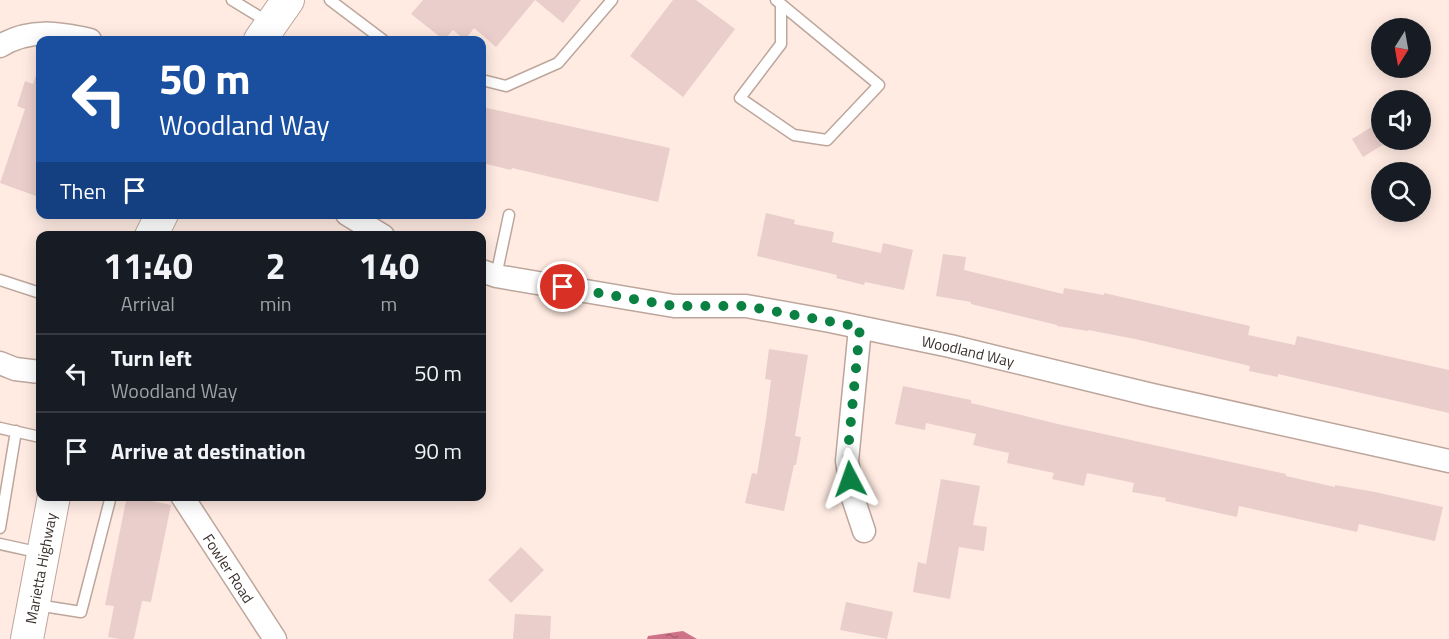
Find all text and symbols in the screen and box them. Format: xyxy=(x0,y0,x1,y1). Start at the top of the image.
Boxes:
north arrow xyxy=(1371,18,1431,78)
map controls xyxy=(1371,18,1431,222)
text: 50 m xyxy=(159,46,251,110)
icon: left xyxy=(60,60,138,138)
button: sound xyxy=(1371,90,1431,150)
text: Woodland Way xyxy=(159,104,330,145)
button: search xyxy=(1371,162,1431,222)
text: Then xyxy=(60,174,106,208)
icon: arrive xyxy=(118,174,151,207)
text: 11:40 xyxy=(103,238,193,293)
text: 2 xyxy=(266,238,286,293)
text: 140 xyxy=(359,238,419,293)
pin xyxy=(537,261,588,312)
icon: arrive xyxy=(546,270,579,303)
text: Arrival xyxy=(121,288,175,319)
text: min xyxy=(260,288,292,319)
text: m xyxy=(380,288,397,319)
street label: Woodland Way xyxy=(920,329,1017,373)
text: Turn left xyxy=(111,341,192,375)
text: 50 m xyxy=(414,356,462,390)
icon: left xyxy=(60,357,93,390)
text: Woodland Way xyxy=(111,375,237,406)
text: Arrive at destination xyxy=(111,434,306,468)
text: 90 m xyxy=(414,434,462,468)
icon: arrive xyxy=(60,435,93,468)
position arrow xyxy=(818,447,882,511)
street label: Marietta Highway xyxy=(19,511,62,626)
street label: Fowler Road xyxy=(198,529,260,607)

